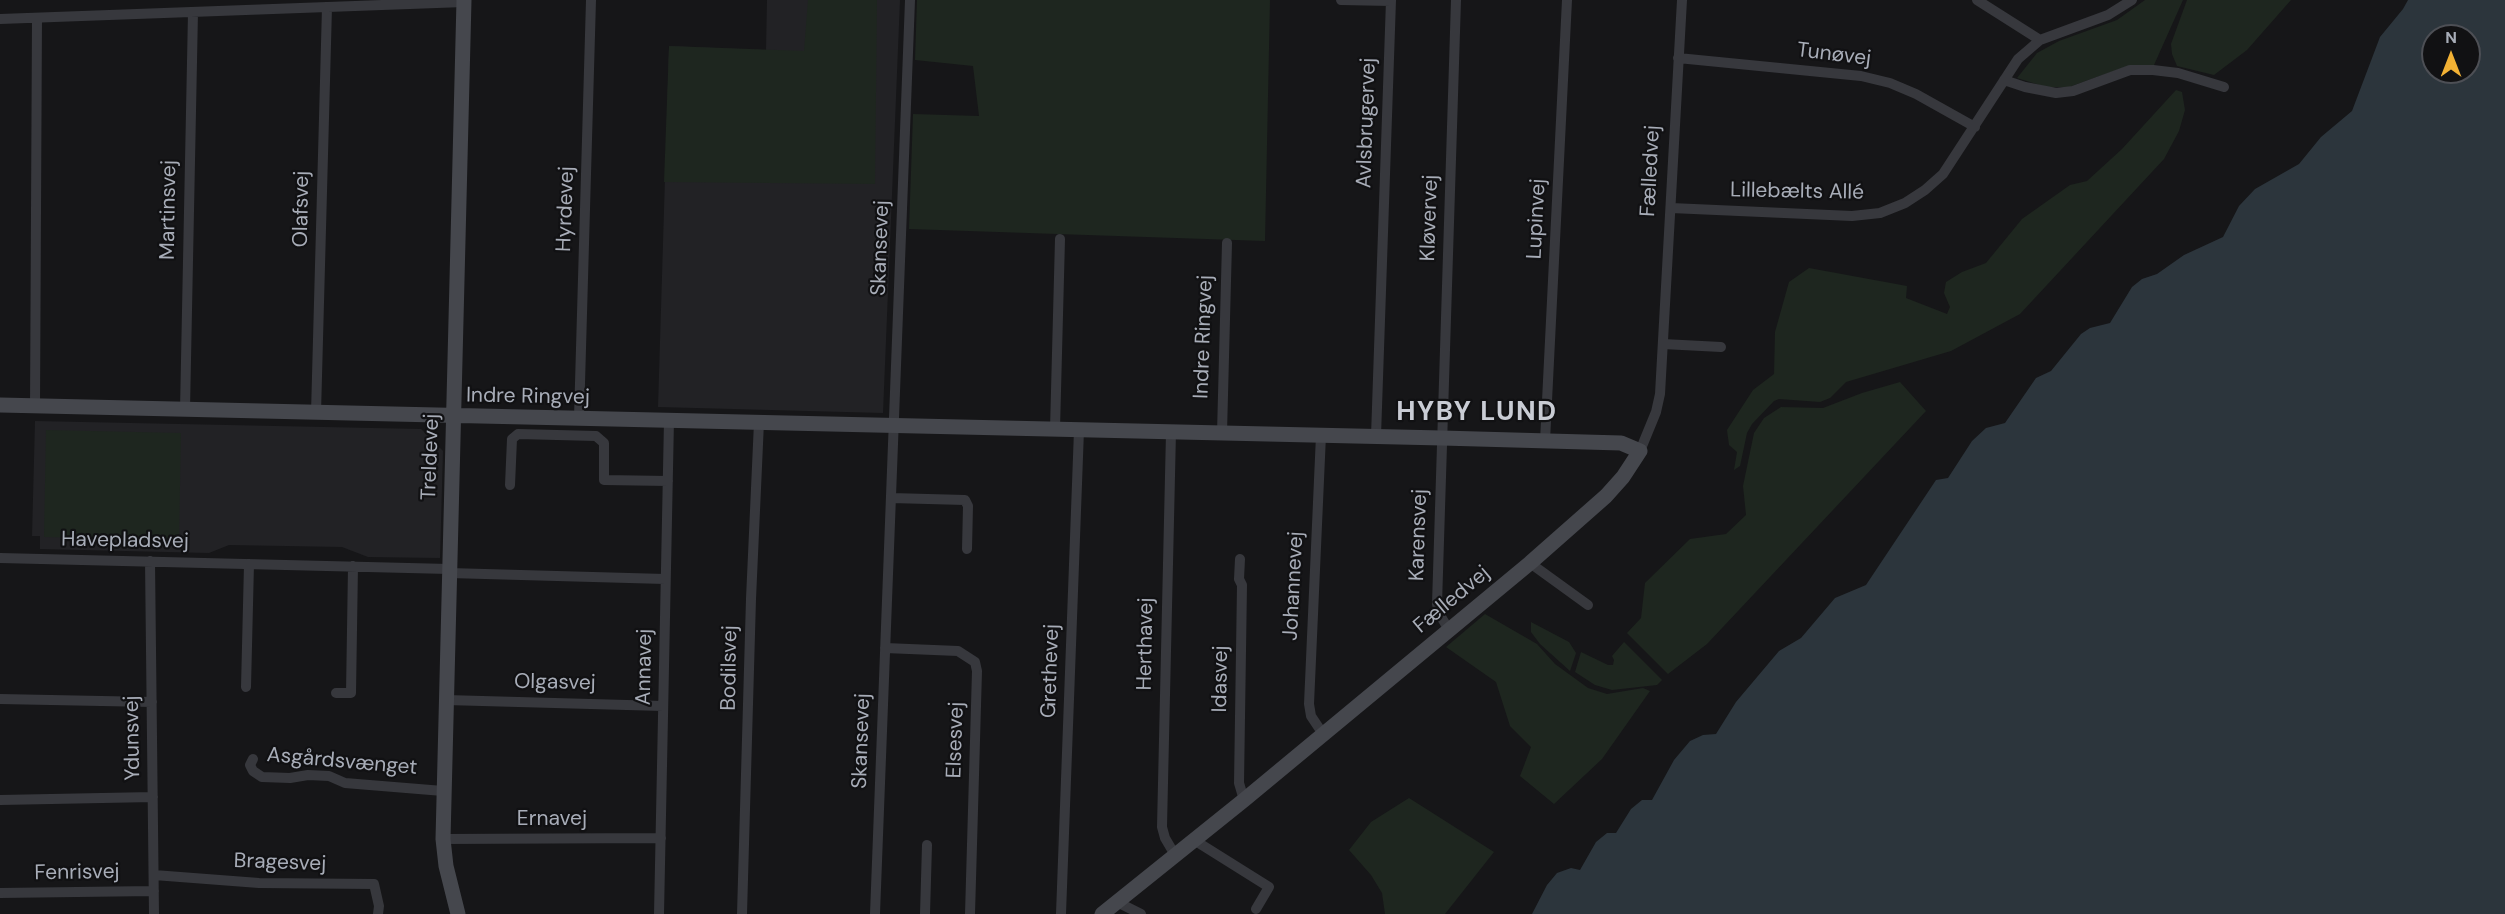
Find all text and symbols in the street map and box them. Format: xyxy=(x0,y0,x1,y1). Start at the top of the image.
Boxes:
north arrow xyxy=(2421,24,2481,84)
text: N xyxy=(2445,27,2457,48)
street label: Tunøvej xyxy=(1796,38,1872,72)
street label: Avlsbrugervej xyxy=(1352,57,1382,189)
street label: Fælledvej xyxy=(1636,125,1666,217)
street label: Martinsvej xyxy=(156,160,182,260)
street label: Hyrdevej xyxy=(552,166,580,252)
street label: Olafsvej xyxy=(289,170,315,248)
street label: Kløvervej xyxy=(1416,174,1444,262)
street label: Lupinvej xyxy=(1522,178,1552,260)
street label: Lillebælts Allé xyxy=(1730,178,1864,206)
street label: Skansevej xyxy=(867,200,895,296)
street label: Indre Ringvej xyxy=(1189,275,1219,399)
street label: Indre Ringvej xyxy=(466,383,590,411)
district label: HYBY LUND xyxy=(1396,397,1558,429)
street label: Treldevej xyxy=(417,413,445,501)
street label: Karensvej xyxy=(1405,489,1433,581)
street label: Havepladsvej xyxy=(61,527,189,555)
street label: Johannevej xyxy=(1279,531,1309,641)
street label: Fælledvej xyxy=(1409,561,1495,639)
street label: Herthavej xyxy=(1133,597,1159,691)
street label: Grethevej xyxy=(1037,623,1065,719)
street label: Bodilsvej xyxy=(717,625,743,711)
street label: Annavej xyxy=(632,628,658,706)
street label: Idasvej xyxy=(1208,645,1234,713)
street label: Olgasvej xyxy=(514,670,596,696)
street label: Skansevej xyxy=(848,693,876,789)
street label: Ydunsvej xyxy=(120,695,146,781)
street label: Elsesvej xyxy=(942,701,970,779)
street label: Asgårdsvænget xyxy=(266,743,418,781)
street label: Ernavej xyxy=(517,806,587,832)
street label: Bragesvej xyxy=(233,849,327,877)
street label: Fenrisvej xyxy=(34,860,120,886)

